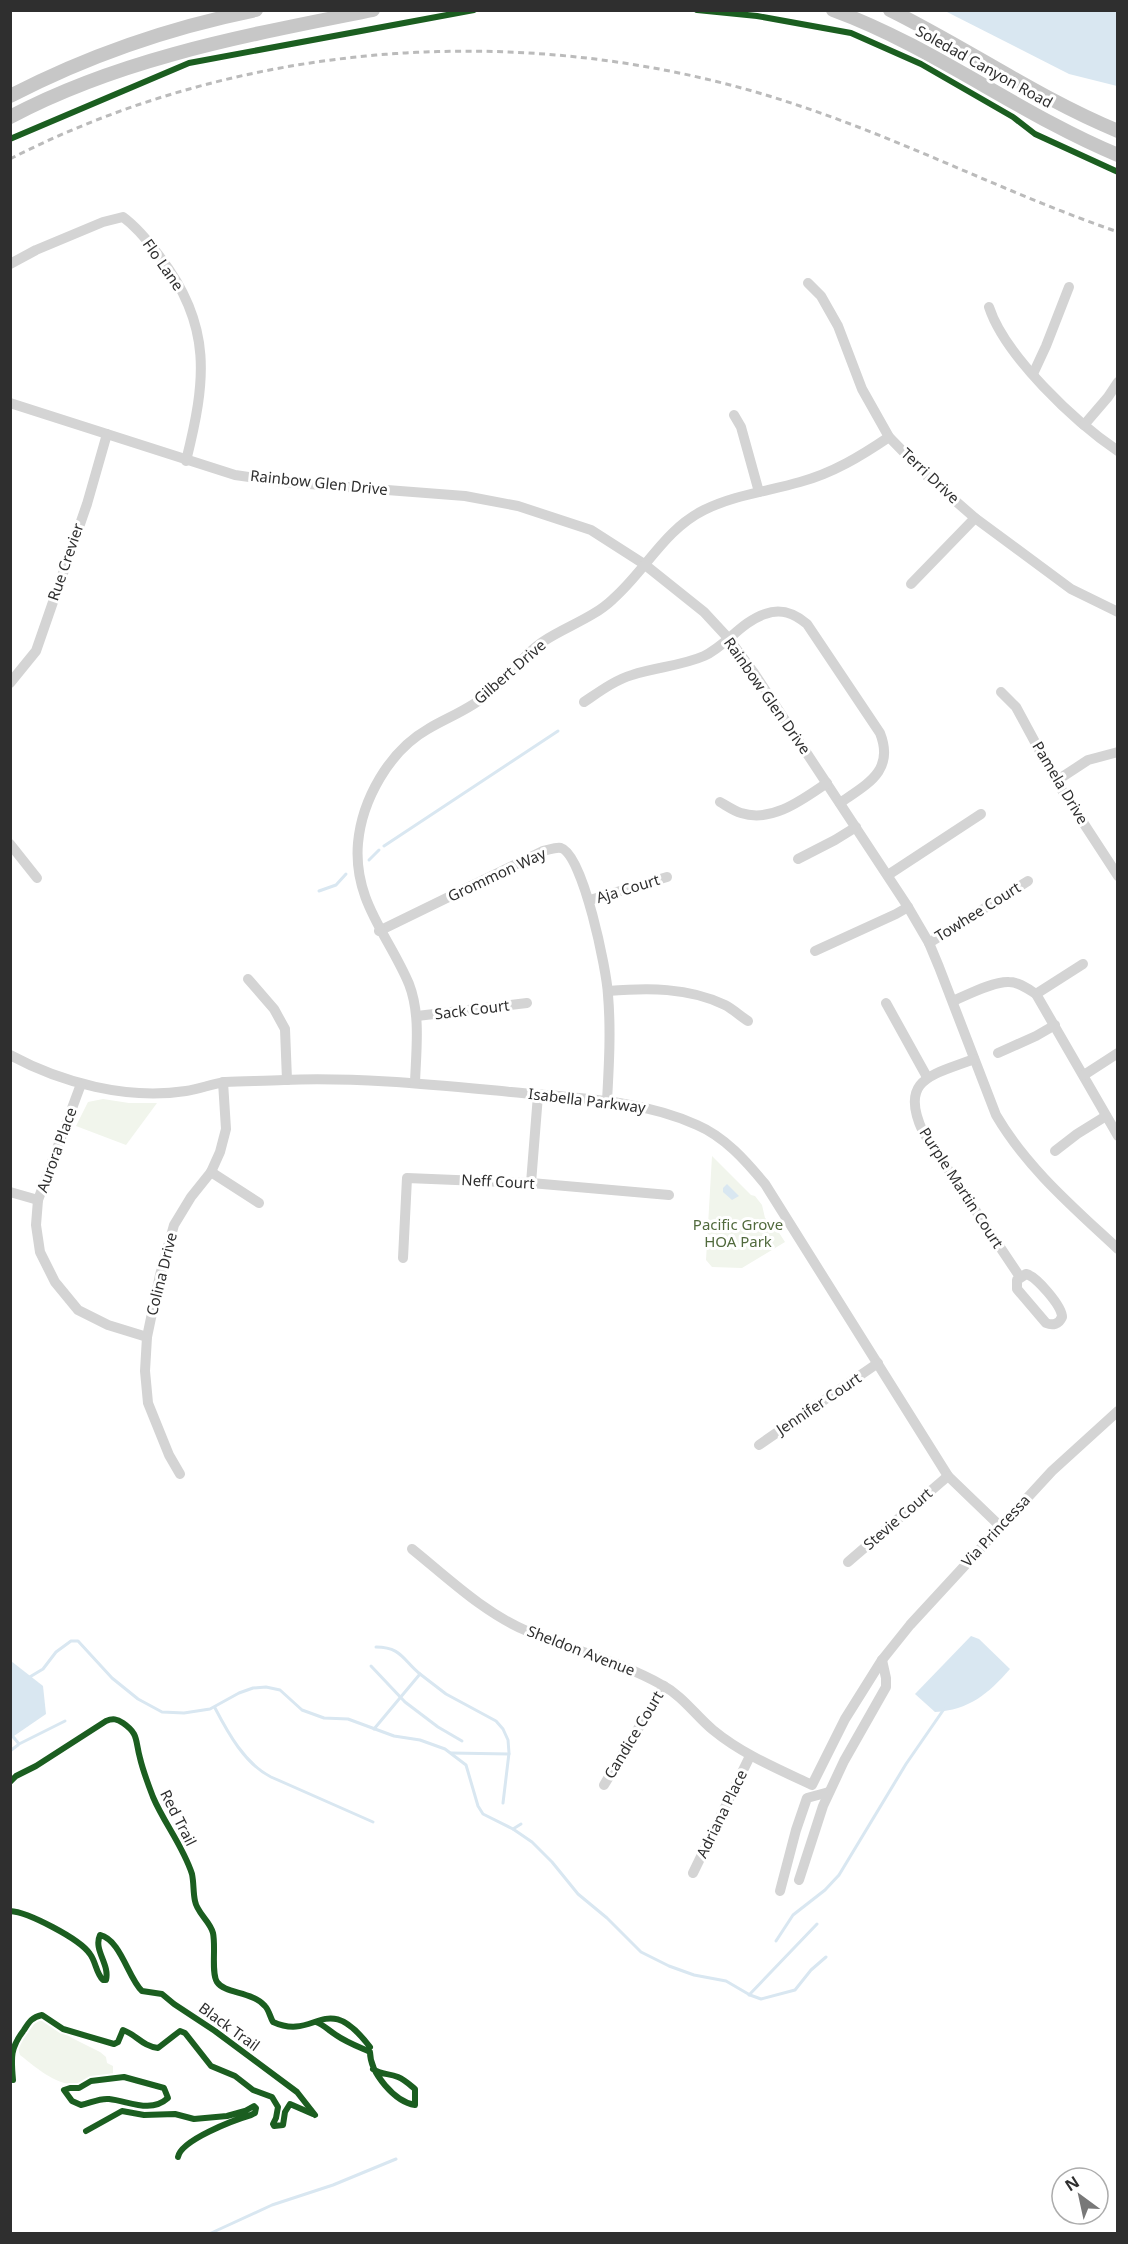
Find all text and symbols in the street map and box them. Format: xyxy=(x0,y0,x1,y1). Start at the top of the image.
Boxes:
street label: Soledad Canyon Road xyxy=(913,20,1056,112)
street label: Flo Lane xyxy=(139,235,189,294)
street label: Terri Drive xyxy=(897,443,964,507)
street label: Rainbow Glen Drive xyxy=(249,465,389,499)
street label: Rue Crevier xyxy=(42,520,88,603)
street label: Rainbow Glen Drive xyxy=(720,633,816,758)
street label: Gilbert Drive xyxy=(469,635,549,708)
street label: Pamela Drive xyxy=(1028,737,1093,828)
street label: Grommon Way xyxy=(444,843,549,906)
street label: Aja Court xyxy=(594,869,662,907)
street label: Towhee Court xyxy=(931,877,1025,945)
street label: Sack Court xyxy=(433,994,511,1024)
street label: Isabella Parkway xyxy=(527,1083,647,1117)
street label: Aurora Place xyxy=(31,1104,81,1195)
street label: Purple Martin Court xyxy=(915,1123,1009,1252)
street label: Neff Court xyxy=(461,1169,536,1193)
park label: Pacific Grove HOA Park xyxy=(693,1214,783,1251)
street label: Colina Drive xyxy=(141,1230,181,1317)
street label: Jennifer Court xyxy=(771,1367,865,1440)
street label: Stevie Court xyxy=(859,1482,936,1554)
street label: Via Princessa xyxy=(957,1490,1034,1571)
street label: Sheldon Avenue xyxy=(525,1620,638,1680)
street label: Candice Court xyxy=(599,1686,668,1782)
street label: Adriana Place xyxy=(691,1766,751,1861)
street label: Red Trail xyxy=(156,1786,202,1849)
street label: Black Trail xyxy=(195,1997,264,2055)
north arrow xyxy=(1050,2166,1110,2226)
text: N xyxy=(1060,2171,1083,2196)

